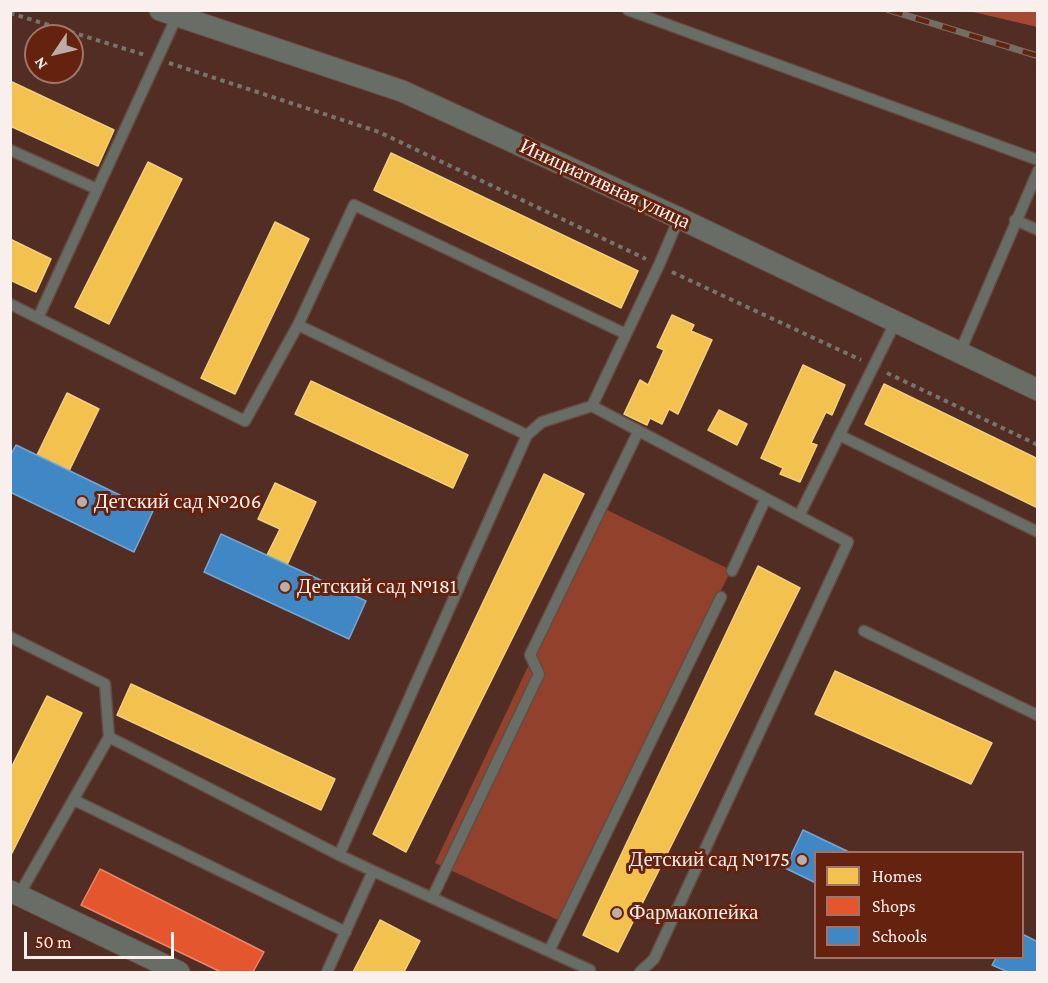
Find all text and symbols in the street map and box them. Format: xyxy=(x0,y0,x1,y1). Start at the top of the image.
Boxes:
north arrow xyxy=(24,24,84,84)
text: N xyxy=(30,54,51,73)
street label: Инициативная улица xyxy=(516,133,694,235)
place label: Детский сад №206 xyxy=(94,489,261,515)
marker: Детский сад №206 xyxy=(75,495,89,509)
place label: Детский сад №181 xyxy=(297,574,457,600)
marker: Детский сад №181 xyxy=(278,580,292,594)
place label: Детский сад №175 xyxy=(629,847,790,873)
legend xyxy=(814,851,1024,959)
marker: Детский сад №175 xyxy=(795,853,809,867)
text: Homes xyxy=(872,866,922,886)
text: Shops xyxy=(872,896,916,916)
place label: Фармакопейка xyxy=(629,900,758,926)
marker: Фармакопейка xyxy=(610,906,624,920)
scale bar xyxy=(27,920,177,958)
text: Schools xyxy=(872,926,927,946)
text: 50 m xyxy=(35,932,72,952)

